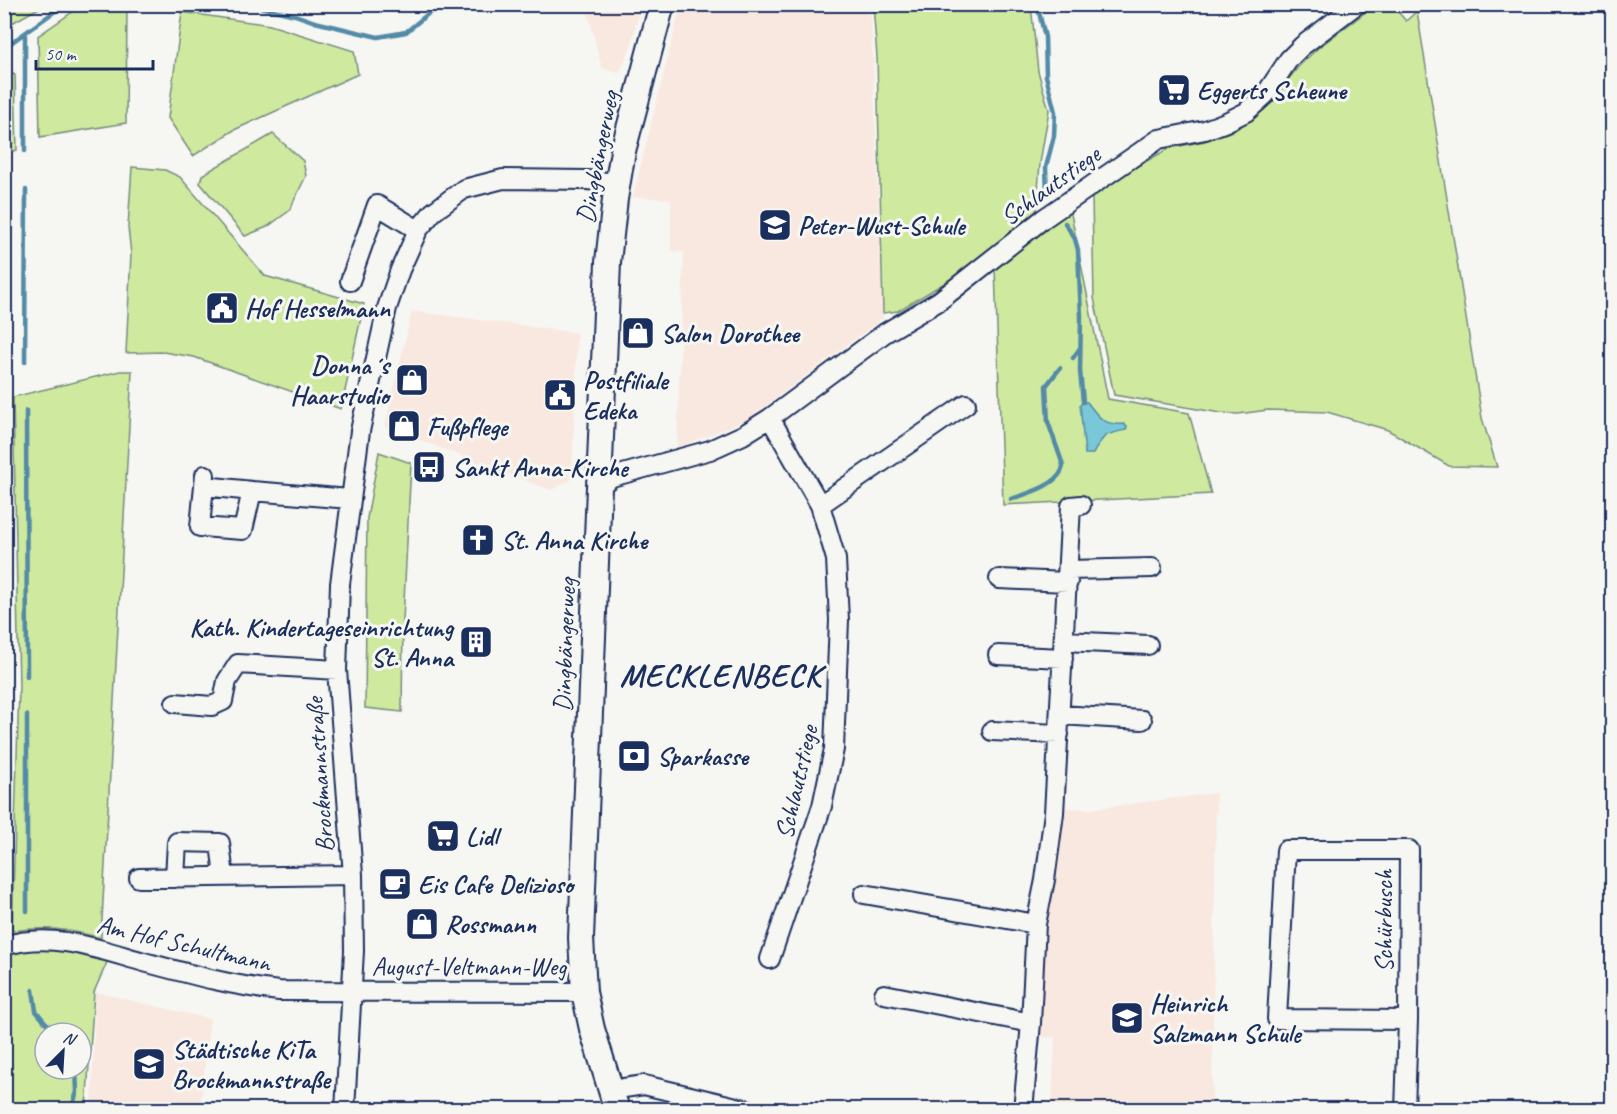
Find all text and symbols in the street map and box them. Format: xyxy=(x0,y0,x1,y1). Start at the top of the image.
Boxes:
scale bar xyxy=(36,33,153,71)
text: 50 m xyxy=(45,43,78,65)
supermarket icon: Eggerts Scheune xyxy=(1156,72,1192,108)
place label: Eggerts Scheune xyxy=(1197,74,1348,107)
street label: Dingbängerweg xyxy=(569,87,627,226)
street label: Schlautstiege xyxy=(994,137,1108,233)
school or university icon: Peter-Wust-Schule xyxy=(757,207,793,243)
place label: Peter-Wust-Schule xyxy=(798,209,967,242)
public building icon: Hof Hesselmann xyxy=(204,290,240,326)
place label: Hof Hesselmann xyxy=(245,292,391,325)
shop icon: Salon Dorothee xyxy=(620,315,656,351)
place label: Salon Dorothee xyxy=(661,317,801,350)
place label: Donna´s Haarstudio xyxy=(290,349,392,412)
shop icon: Donna´s Haarstudio xyxy=(394,362,430,398)
place label: Postfiliale Edeka xyxy=(583,364,670,427)
public building icon: Postfiliale Edeka xyxy=(542,377,578,413)
shop icon: Fußpflege xyxy=(386,408,422,444)
place label: Fußpflege xyxy=(427,410,510,443)
bus stop icon: Sankt Anna-Kirche xyxy=(411,449,447,485)
place label: Sankt Anna-Kirche xyxy=(452,451,630,484)
church icon: St. Anna Kirche xyxy=(460,522,496,558)
place label: St. Anna Kirche xyxy=(501,524,649,557)
street label: Dingbängerweg xyxy=(546,576,583,712)
place label: Kath. Kindertageseinrichtung St. Anna xyxy=(189,611,456,674)
building icon: Kath. Kindertageseinrichtung St. Anna xyxy=(458,624,494,660)
district label: MECKLENBECK xyxy=(620,655,827,696)
street label: Brockmannstraße xyxy=(297,694,341,854)
street label: Schlautstiege xyxy=(767,721,826,842)
bank icon: Sparkasse xyxy=(616,738,652,774)
place label: Sparkasse xyxy=(657,740,750,773)
supermarket icon: Lidl xyxy=(425,818,461,854)
place label: Lidl xyxy=(466,820,502,853)
cafe icon: Eis Cafe Delizioso xyxy=(377,866,413,902)
place label: Eis Cafe Delizioso xyxy=(418,868,576,901)
street label: Schürbusch xyxy=(1367,868,1400,972)
shop icon: Rossmann xyxy=(404,906,440,942)
street label: Am Hof Schultmann xyxy=(94,907,275,980)
place label: Rossmann xyxy=(445,908,537,941)
street label: August-Veltmann-Weg xyxy=(372,950,568,983)
place label: Heinrich Salzmann Schule xyxy=(1150,987,1303,1050)
school or university icon: Heinrich Salzmann Schule xyxy=(1109,1000,1145,1036)
north arrow xyxy=(33,1021,93,1081)
text: N xyxy=(60,1027,80,1051)
place label: Städtische KiTa Brockmannstraße xyxy=(172,1033,332,1096)
school or university icon: Städtische KiTa Brockmannstraße xyxy=(131,1046,167,1082)

